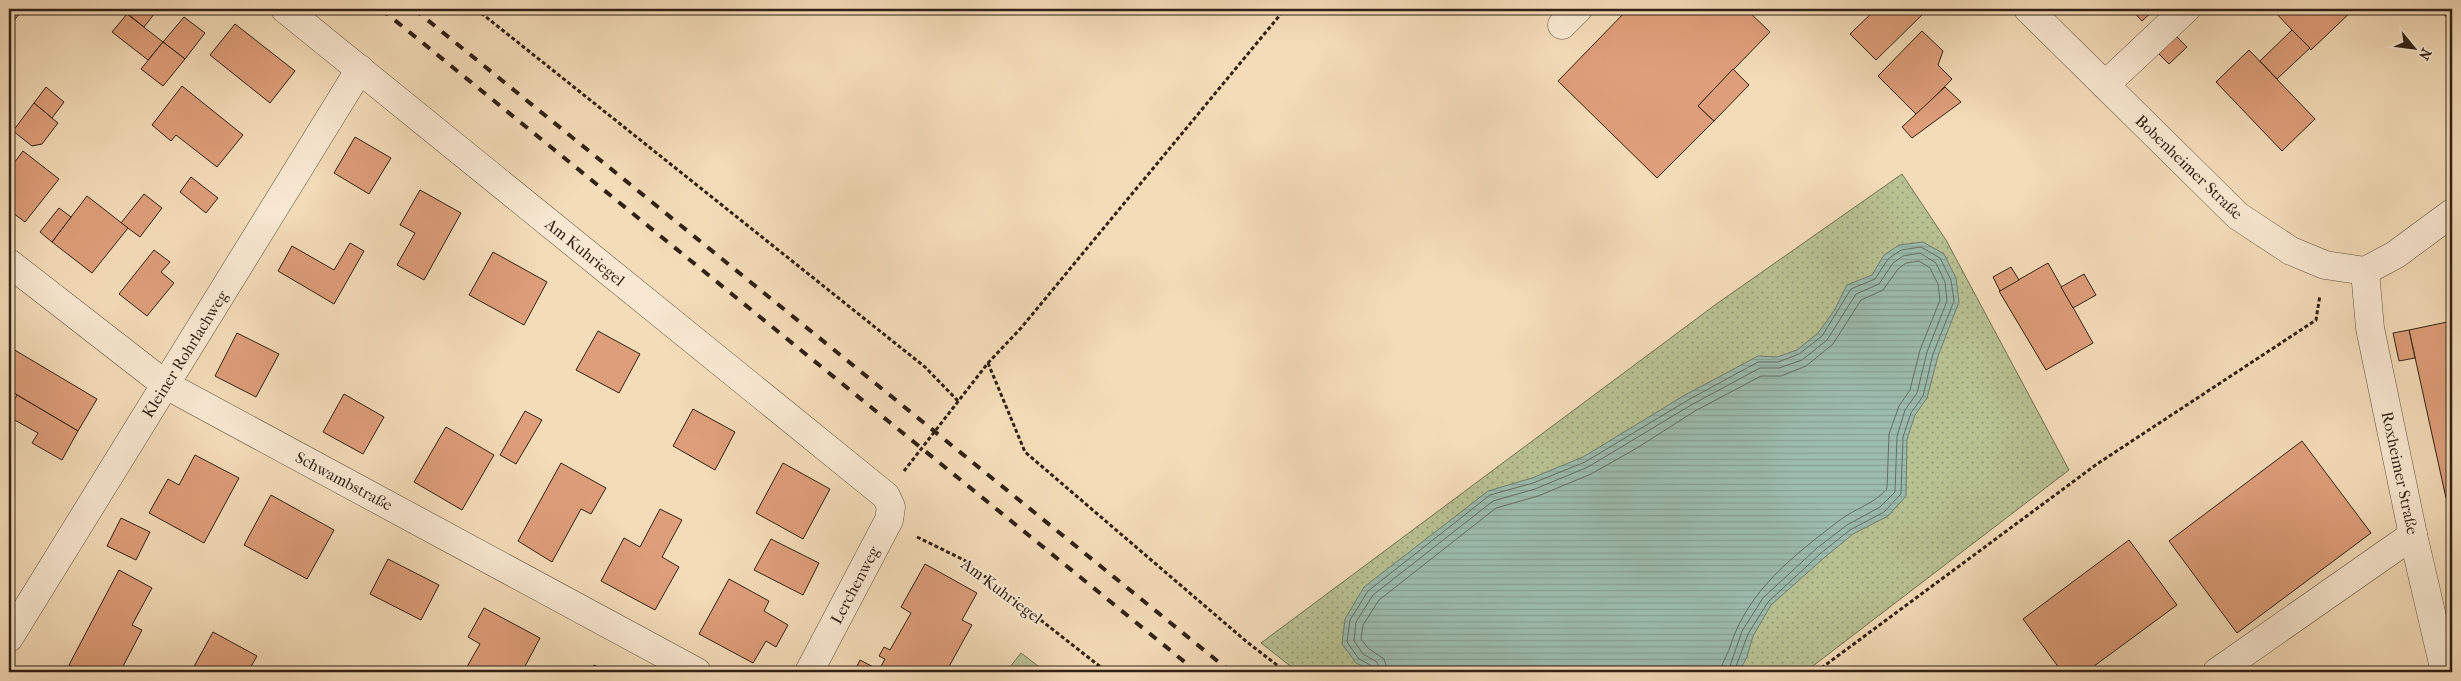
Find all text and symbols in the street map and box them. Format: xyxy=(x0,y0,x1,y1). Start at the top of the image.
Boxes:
north arrow xyxy=(2388,22,2438,72)
text: N xyxy=(2415,45,2435,63)
street label: Bobenheimer Straße xyxy=(2131,111,2247,223)
street label: Am Kuhriegel xyxy=(541,214,629,290)
street label: Kleiner Rohrlachweg xyxy=(138,286,232,421)
street label: Roxheimer Straße xyxy=(2378,410,2422,536)
street label: Schwambstraße xyxy=(292,447,396,515)
street label: Lerchenweg xyxy=(827,543,884,627)
street label: Am Kuhriegel xyxy=(957,554,1047,628)

